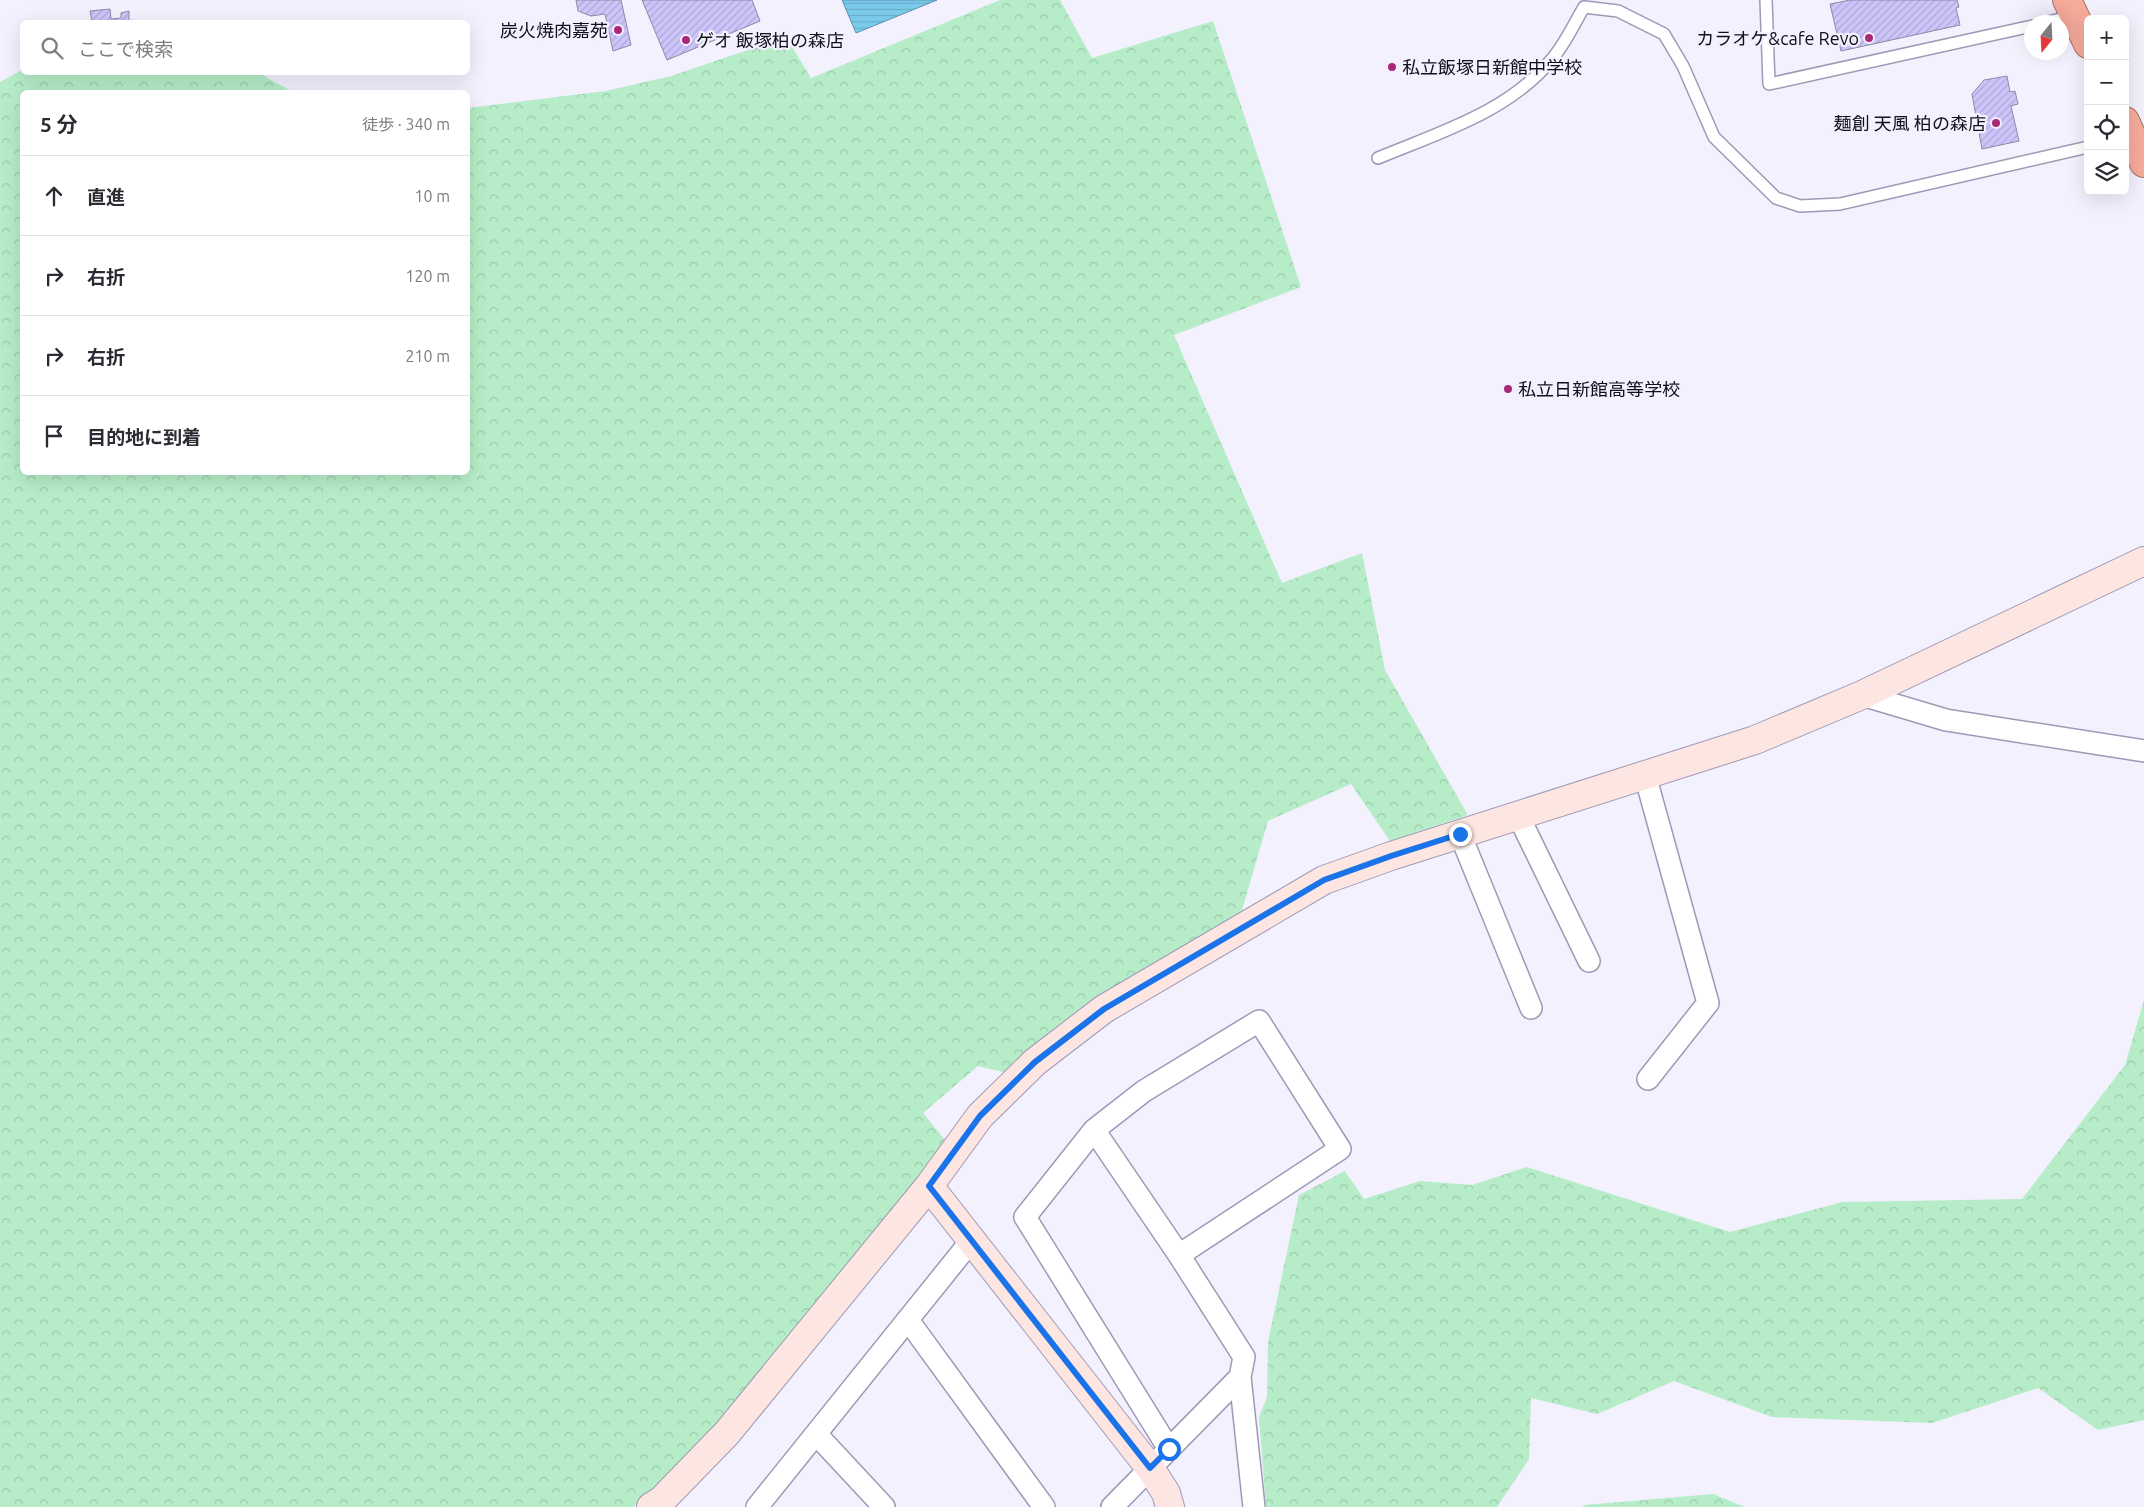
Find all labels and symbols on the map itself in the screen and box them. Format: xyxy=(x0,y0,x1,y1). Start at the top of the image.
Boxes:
north arrow xyxy=(2024,15,2069,60)
place label: 炭火焼肉嘉苑 xyxy=(500,20,608,40)
marker: 炭火焼肉嘉苑 xyxy=(612,24,624,36)
place label: カラオケ&cafe Revo xyxy=(1696,28,1859,48)
place label: ゲオ 飯塚柏の森店 xyxy=(696,30,844,50)
marker: カラオケ&cafe Revo xyxy=(1863,32,1875,44)
marker: ゲオ 飯塚柏の森店 xyxy=(680,34,692,46)
place label: 私立飯塚日新館中学校 xyxy=(1402,57,1582,77)
marker: 私立飯塚日新館中学校 xyxy=(1386,61,1398,73)
place label: 麺創 天風 柏の森店 xyxy=(1834,113,1986,133)
marker: 麺創 天風 柏の森店 xyxy=(1990,117,2002,129)
place label: 私立日新館高等学校 xyxy=(1518,379,1680,399)
marker: 私立日新館高等学校 xyxy=(1502,383,1514,395)
route end xyxy=(1449,823,1472,846)
route start xyxy=(1158,1438,1181,1461)

